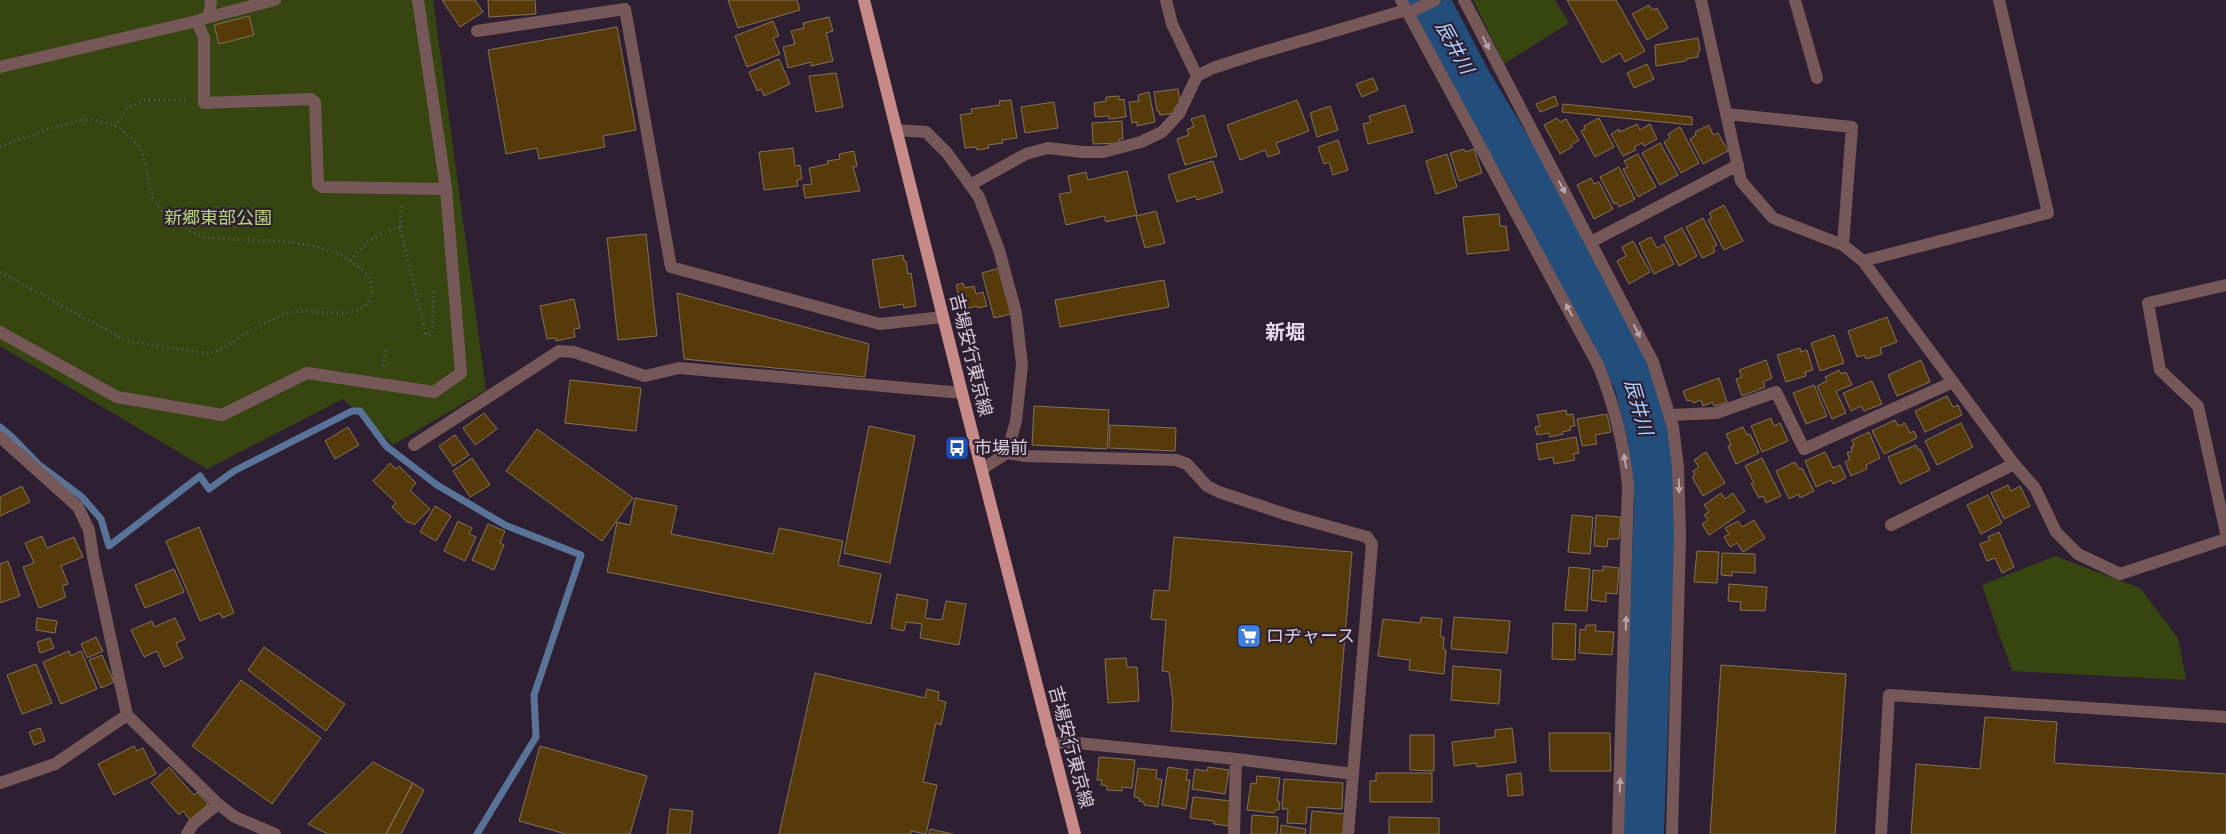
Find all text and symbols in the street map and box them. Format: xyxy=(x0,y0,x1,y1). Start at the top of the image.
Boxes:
water label: 辰井川 xyxy=(1428,16,1480,81)
one-way arrow xyxy=(1482,36,1490,50)
one-way arrow xyxy=(1558,179,1566,194)
park label: 新郷東部公園 xyxy=(164,206,272,231)
street label: 吉場安行東京線 xyxy=(943,291,998,419)
one-way arrow xyxy=(1565,302,1573,317)
district label: 新堀 xyxy=(1265,319,1305,347)
one-way arrow xyxy=(1634,324,1642,338)
water label: 辰井川 xyxy=(1617,376,1659,440)
bus stop icon: 市場前 xyxy=(944,435,970,461)
place label: 市場前 xyxy=(974,436,1028,461)
one-way arrow xyxy=(1621,452,1629,468)
one-way arrow xyxy=(1675,478,1683,494)
one-way arrow xyxy=(1622,615,1630,631)
supermarket icon: ロヂャース xyxy=(1236,623,1262,649)
place label: ロヂャース xyxy=(1266,624,1355,649)
street label: 吉場安行東京線 xyxy=(1042,683,1099,811)
one-way arrow xyxy=(1616,777,1624,793)

